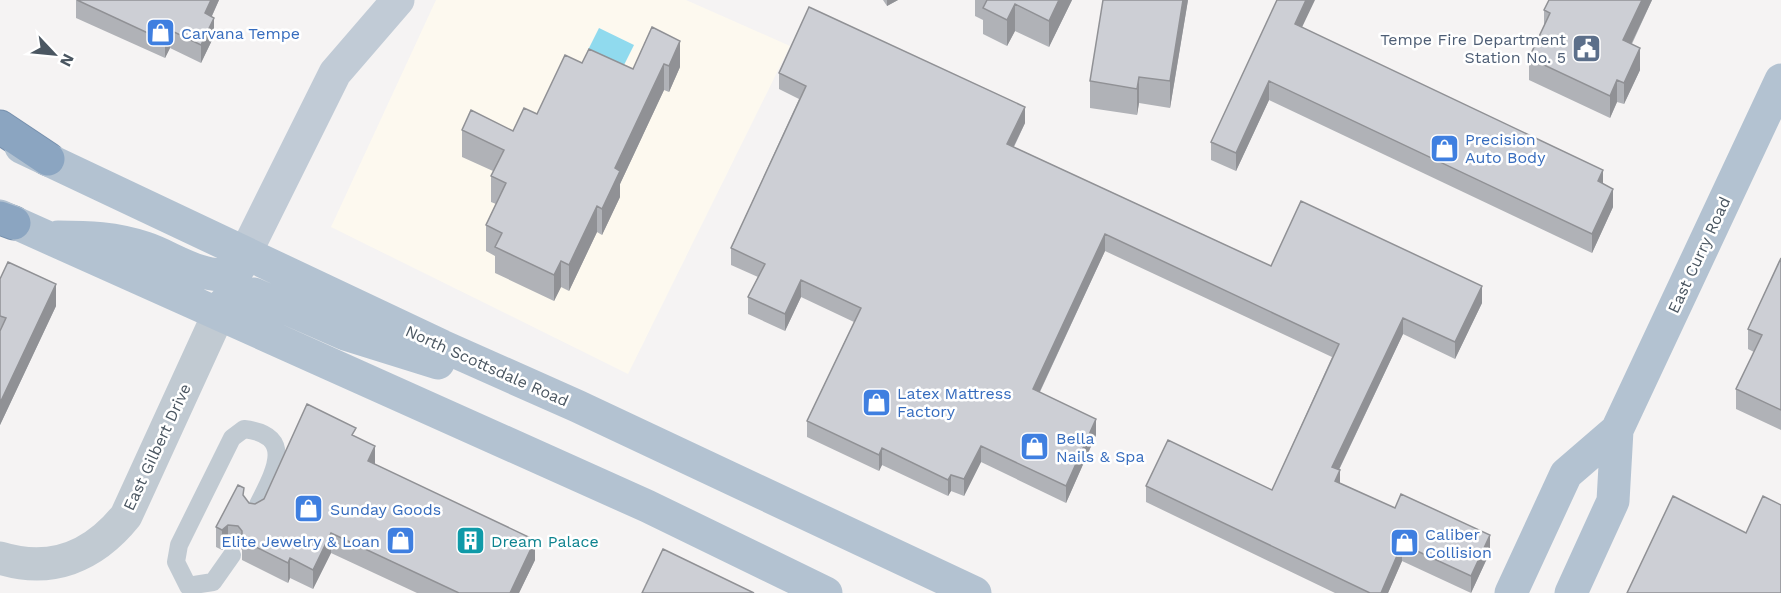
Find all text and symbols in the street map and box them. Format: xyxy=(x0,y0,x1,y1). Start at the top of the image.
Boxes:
shop icon: Carvana Tempe xyxy=(144,17,176,49)
north arrow xyxy=(24,24,84,84)
place label: Carvana Tempe xyxy=(181,24,300,43)
place label: Tempe Fire Department Station No. 5 xyxy=(1380,30,1566,67)
public building icon: Tempe Fire Department Station No. 5 xyxy=(1571,32,1603,64)
text: N xyxy=(56,51,78,70)
place label: Precision Auto Body xyxy=(1465,130,1546,167)
shop icon: Precision Auto Body xyxy=(1428,132,1460,164)
street label: East Curry Road xyxy=(1664,194,1734,316)
street label: North Scottsdale Road xyxy=(402,321,572,411)
street label: East Gilbert Drive xyxy=(119,381,195,513)
place label: Latex Mattress Factory xyxy=(897,384,1012,421)
shop icon: Latex Mattress Factory xyxy=(860,386,892,418)
place label: Bella Nails & Spa xyxy=(1056,429,1144,466)
shop icon: Bella Nails & Spa xyxy=(1019,431,1051,463)
shop icon: Sunday Goods xyxy=(293,493,325,525)
place label: Sunday Goods xyxy=(330,500,441,519)
shop icon: Elite Jewelry & Loan xyxy=(385,525,417,557)
building icon: Dream Palace xyxy=(454,525,486,557)
place label: Caliber Collision xyxy=(1425,525,1492,562)
shop icon: Caliber Collision xyxy=(1388,527,1420,559)
place label: Elite Jewelry & Loan xyxy=(221,532,380,551)
place label: Dream Palace xyxy=(491,532,599,551)

